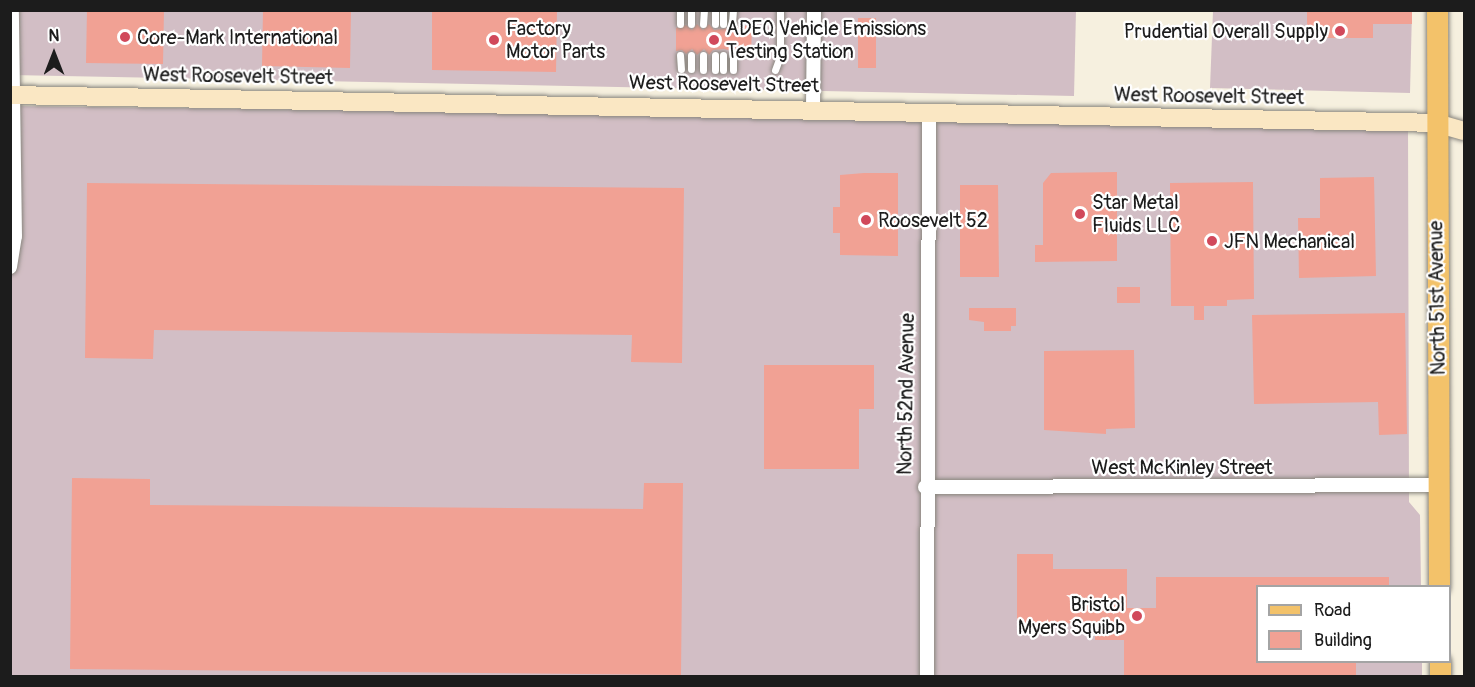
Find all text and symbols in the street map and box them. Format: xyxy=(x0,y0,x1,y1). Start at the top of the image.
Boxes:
place label: Factory Motor Parts xyxy=(506,16,605,63)
place label: ADEQ Vehicle Emissions Testing Station xyxy=(726,16,926,63)
place label: Prudential Overall Supply xyxy=(1124,19,1328,43)
north arrow xyxy=(24,24,84,84)
marker: Prudential Overall Supply xyxy=(1333,24,1347,38)
place label: Core-Mark International xyxy=(137,25,338,49)
text: N xyxy=(49,26,59,46)
marker: Core-Mark International xyxy=(118,30,132,44)
marker: Factory Motor Parts xyxy=(487,33,501,47)
marker: ADEQ Vehicle Emissions Testing Station xyxy=(707,33,721,47)
street label: West Roosevelt Street xyxy=(143,62,333,90)
street label: West Roosevelt Street xyxy=(629,70,819,98)
street label: West Roosevelt Street xyxy=(1114,82,1304,110)
place label: Star Metal Fluids LLC xyxy=(1092,190,1180,237)
marker: Star Metal Fluids LLC xyxy=(1073,207,1087,221)
place label: Roosevelt 52 xyxy=(878,208,988,232)
marker: Roosevelt 52 xyxy=(859,213,873,227)
street label: North 51st Avenue xyxy=(1424,220,1450,376)
place label: JFN Mechanical xyxy=(1224,229,1355,253)
marker: JFN Mechanical xyxy=(1205,234,1219,248)
street label: North 52nd Avenue xyxy=(893,313,919,475)
street label: West McKinley Street xyxy=(1091,455,1273,479)
legend xyxy=(1256,585,1451,663)
place label: Bristol Myers Squibb xyxy=(1018,592,1125,639)
text: Road xyxy=(1314,599,1351,622)
marker: Bristol Myers Squibb xyxy=(1130,609,1144,623)
text: Building xyxy=(1314,629,1372,652)

